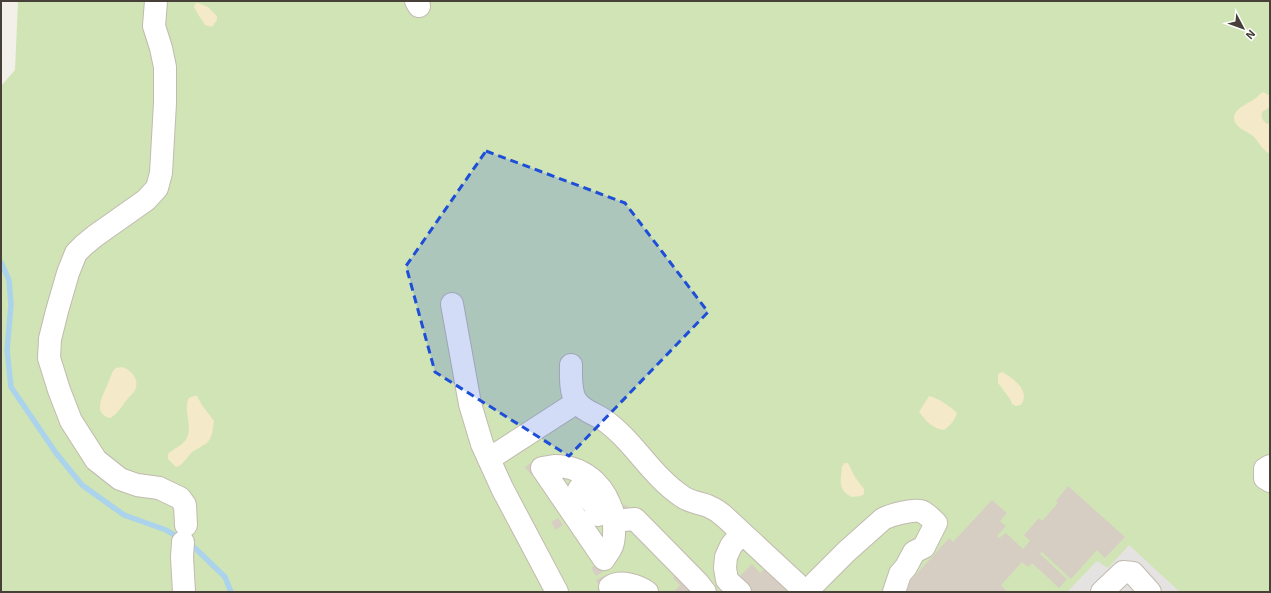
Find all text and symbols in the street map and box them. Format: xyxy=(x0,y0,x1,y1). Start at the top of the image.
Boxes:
north arrow xyxy=(1223,8,1263,48)
text: N xyxy=(1243,28,1258,42)

